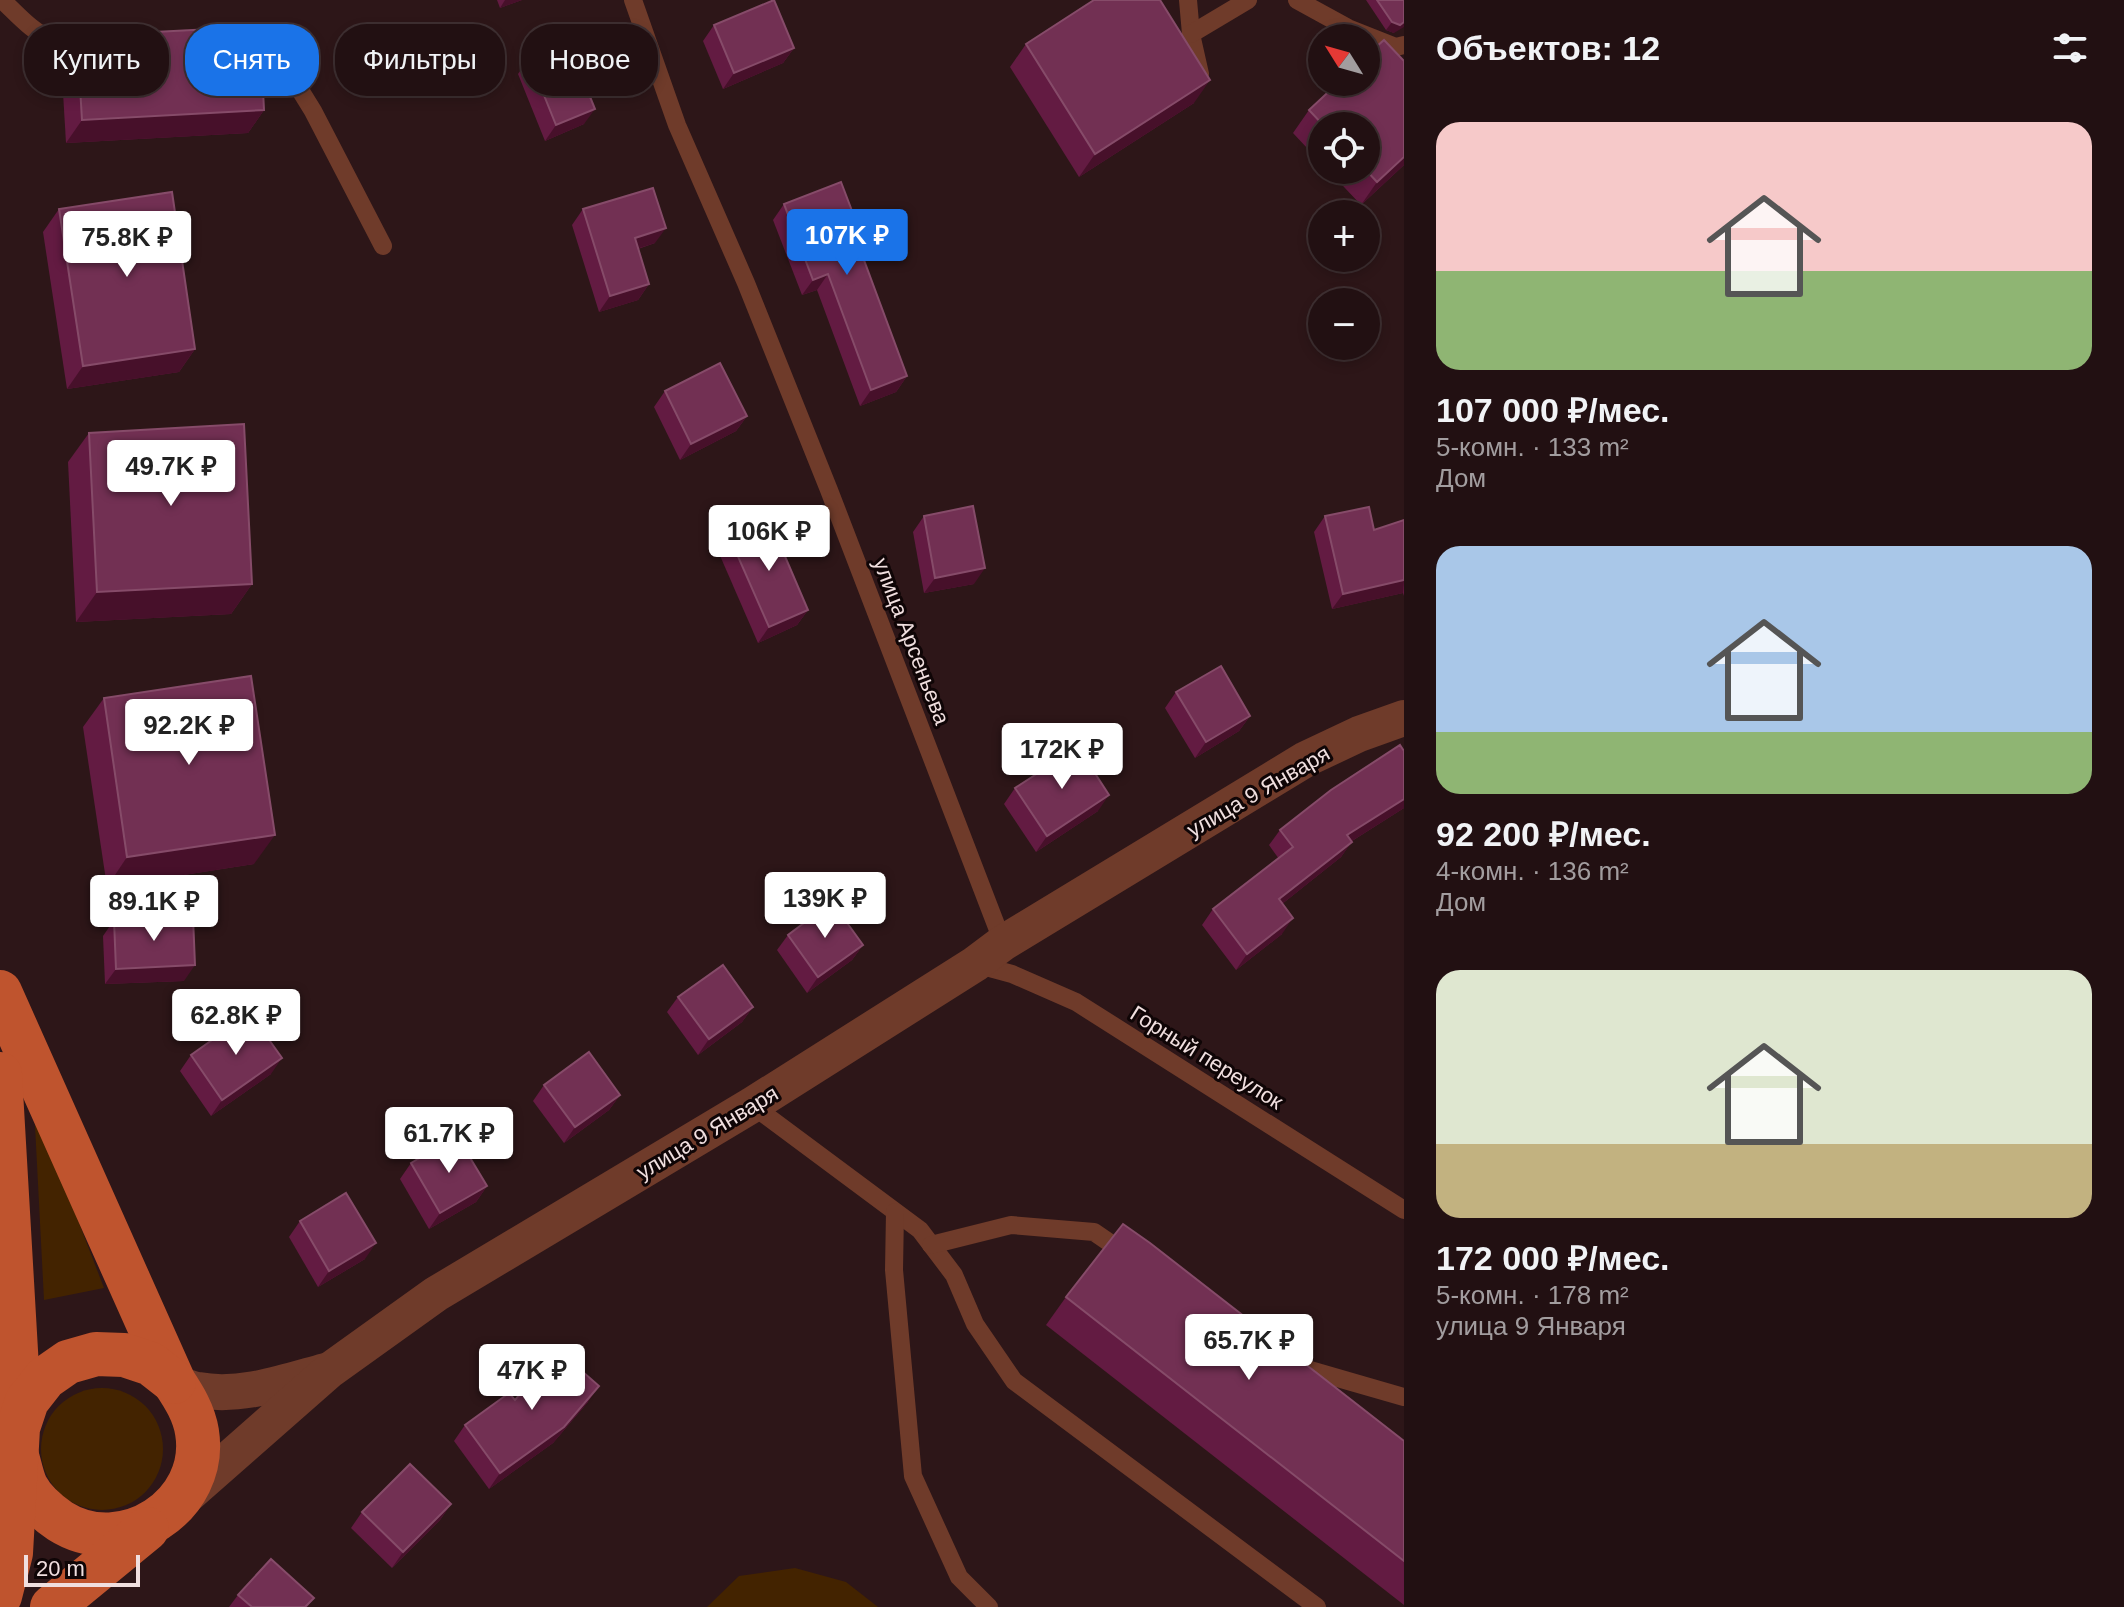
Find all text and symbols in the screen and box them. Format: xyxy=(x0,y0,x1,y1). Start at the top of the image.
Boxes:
chip: Купить xyxy=(24,24,169,96)
chip: Снять xyxy=(185,24,319,96)
chip: Фильтры xyxy=(335,24,505,96)
chip: Новое xyxy=(521,24,658,96)
north arrow xyxy=(1308,24,1380,96)
map controls xyxy=(1308,24,1380,360)
icon: filters xyxy=(2048,26,2092,70)
text: Объектов: 12 xyxy=(1436,29,1660,67)
button: locate xyxy=(1308,112,1380,184)
icon: home xyxy=(1692,174,1836,318)
button: + xyxy=(1308,200,1380,272)
pin: 107K ₽ xyxy=(782,209,912,277)
pin: 75.8K ₽ xyxy=(53,211,201,279)
text: 107K ₽ xyxy=(805,220,889,250)
text: 75.8K ₽ xyxy=(81,222,173,252)
button: − xyxy=(1308,288,1380,360)
text: 107 000 ₽/мес. xyxy=(1436,391,1670,429)
text: 5-комн. · 133 m² xyxy=(1436,432,1629,462)
pin: 49.7K ₽ xyxy=(97,440,245,508)
text: 49.7K ₽ xyxy=(125,451,217,481)
text: Дом xyxy=(1436,463,1486,493)
pin: 106K ₽ xyxy=(704,505,834,573)
text: 106K ₽ xyxy=(727,516,811,546)
street label: улица Арсеньева xyxy=(868,554,955,729)
icon: home xyxy=(1692,598,1836,742)
pin: 92.2K ₽ xyxy=(115,699,263,767)
text: 92.2K ₽ xyxy=(143,710,235,740)
pin: 172K ₽ xyxy=(997,723,1127,791)
text: 172K ₽ xyxy=(1020,734,1104,764)
street label: улица 9 Января xyxy=(1182,740,1334,842)
text: 92 200 ₽/мес. xyxy=(1436,815,1651,853)
text: 4-комн. · 136 m² xyxy=(1436,856,1629,886)
pin: 139K ₽ xyxy=(760,872,890,940)
pin: 89.1K ₽ xyxy=(80,875,228,943)
text: 139K ₽ xyxy=(783,883,867,913)
text: 89.1K ₽ xyxy=(108,886,200,916)
text: Дом xyxy=(1436,887,1486,917)
pin: 62.8K ₽ xyxy=(162,989,310,1057)
text: 62.8K ₽ xyxy=(190,1000,282,1030)
street label: Горный переулок xyxy=(1126,1000,1288,1115)
icon: home xyxy=(1692,1022,1836,1166)
street label: улица 9 Января xyxy=(632,1080,783,1184)
pin: 61.7K ₽ xyxy=(375,1107,523,1175)
text: 61.7K ₽ xyxy=(403,1118,495,1148)
text: 172 000 ₽/мес. xyxy=(1436,1239,1670,1277)
text: 5-комн. · 178 m² xyxy=(1436,1280,1629,1310)
text: улица 9 Января xyxy=(1436,1311,1626,1341)
pin: 65.7K ₽ xyxy=(1175,1314,1323,1382)
text: 65.7K ₽ xyxy=(1203,1325,1295,1355)
pin: 47K ₽ xyxy=(476,1344,588,1412)
text: 47K ₽ xyxy=(497,1355,567,1385)
scale bar xyxy=(24,1551,140,1587)
text: 20 m xyxy=(36,1556,85,1581)

